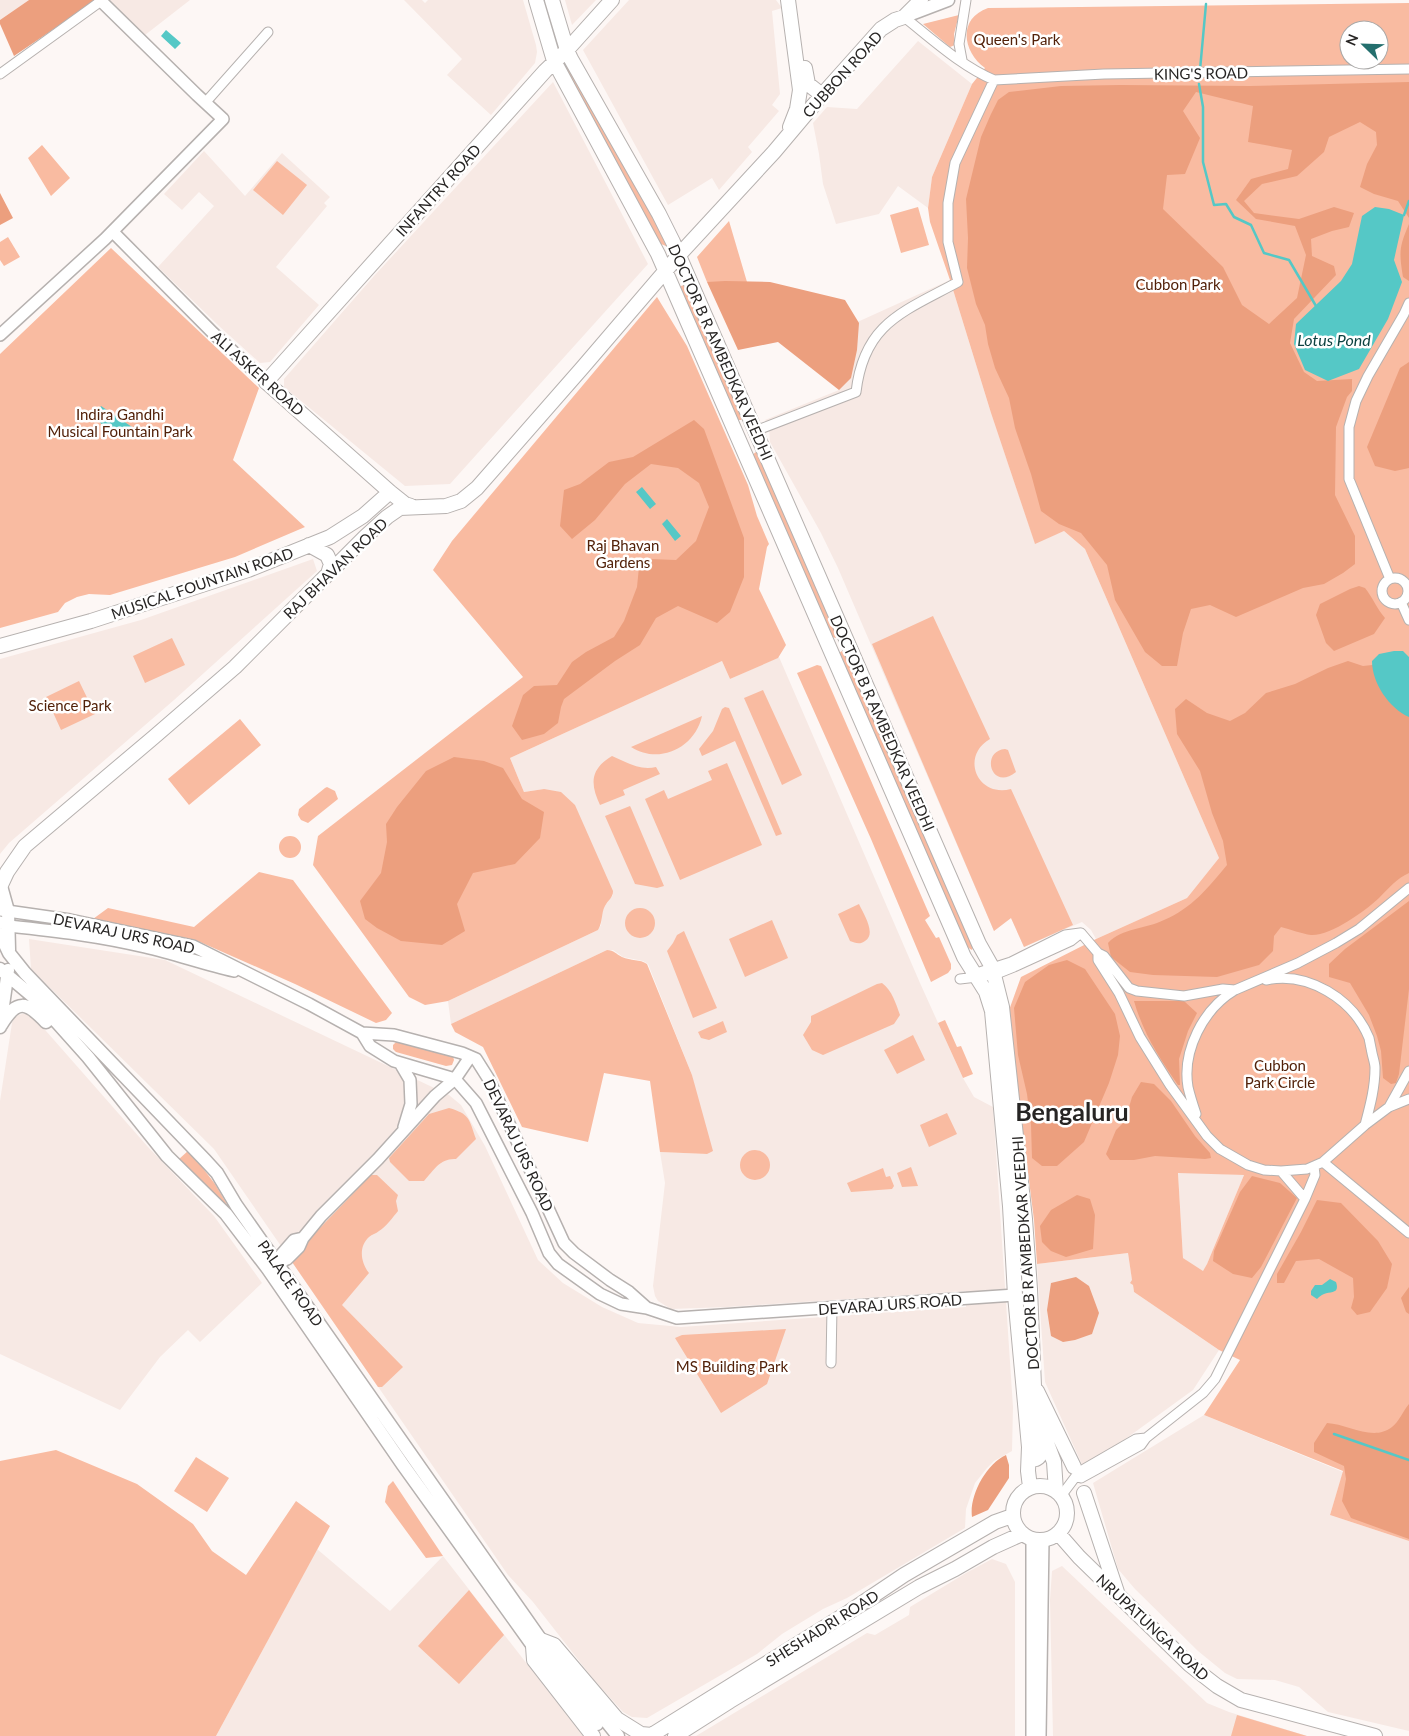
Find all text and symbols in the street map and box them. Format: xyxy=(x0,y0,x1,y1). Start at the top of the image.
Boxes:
north arrow xyxy=(1339,20,1389,70)
street label: CUBBON ROAD xyxy=(798,27,886,121)
park label: Queen's Park xyxy=(974,30,1061,48)
text: N xyxy=(1342,31,1362,48)
street label: KING'S ROAD xyxy=(1154,63,1248,83)
street label: INFANTRY ROAD xyxy=(392,140,484,240)
street label: DOCTOR B R AMBEDKAR VEEDHI xyxy=(665,241,777,463)
park label: Cubbon Park xyxy=(1135,275,1221,293)
street label: ALI ASKER ROAD xyxy=(208,327,308,419)
water label: Lotus Pond xyxy=(1297,330,1371,349)
park label: Indira Gandhi Musical Fountain Park xyxy=(47,405,193,440)
street label: RAJ BHAVAN ROAD xyxy=(279,514,391,622)
park label: Raj Bhavan Gardens xyxy=(587,536,659,571)
street label: MUSICAL FOUNTAIN ROAD xyxy=(109,543,295,623)
street label: DOCTOR B R AMBEDKAR VEEDHI xyxy=(827,612,939,834)
park label: Science Park xyxy=(28,696,112,714)
street label: DEVARAJ URS ROAD xyxy=(52,909,196,957)
park label: Cubbon Park Circle xyxy=(1245,1056,1315,1091)
street label: DEVARAJ URS ROAD xyxy=(480,1076,558,1214)
district label: Bengaluru xyxy=(1015,1096,1129,1126)
street label: DOCTOR B R AMBEDKAR VEEDHI xyxy=(1008,1135,1042,1371)
street label: PALACE ROAD xyxy=(255,1236,327,1330)
street label: DEVARAJ URS ROAD xyxy=(817,1290,963,1318)
park label: MS Building Park xyxy=(676,1357,789,1375)
street label: NRUPATUNGA ROAD xyxy=(1093,1570,1213,1684)
street label: SHESHADRI ROAD xyxy=(762,1586,882,1670)

